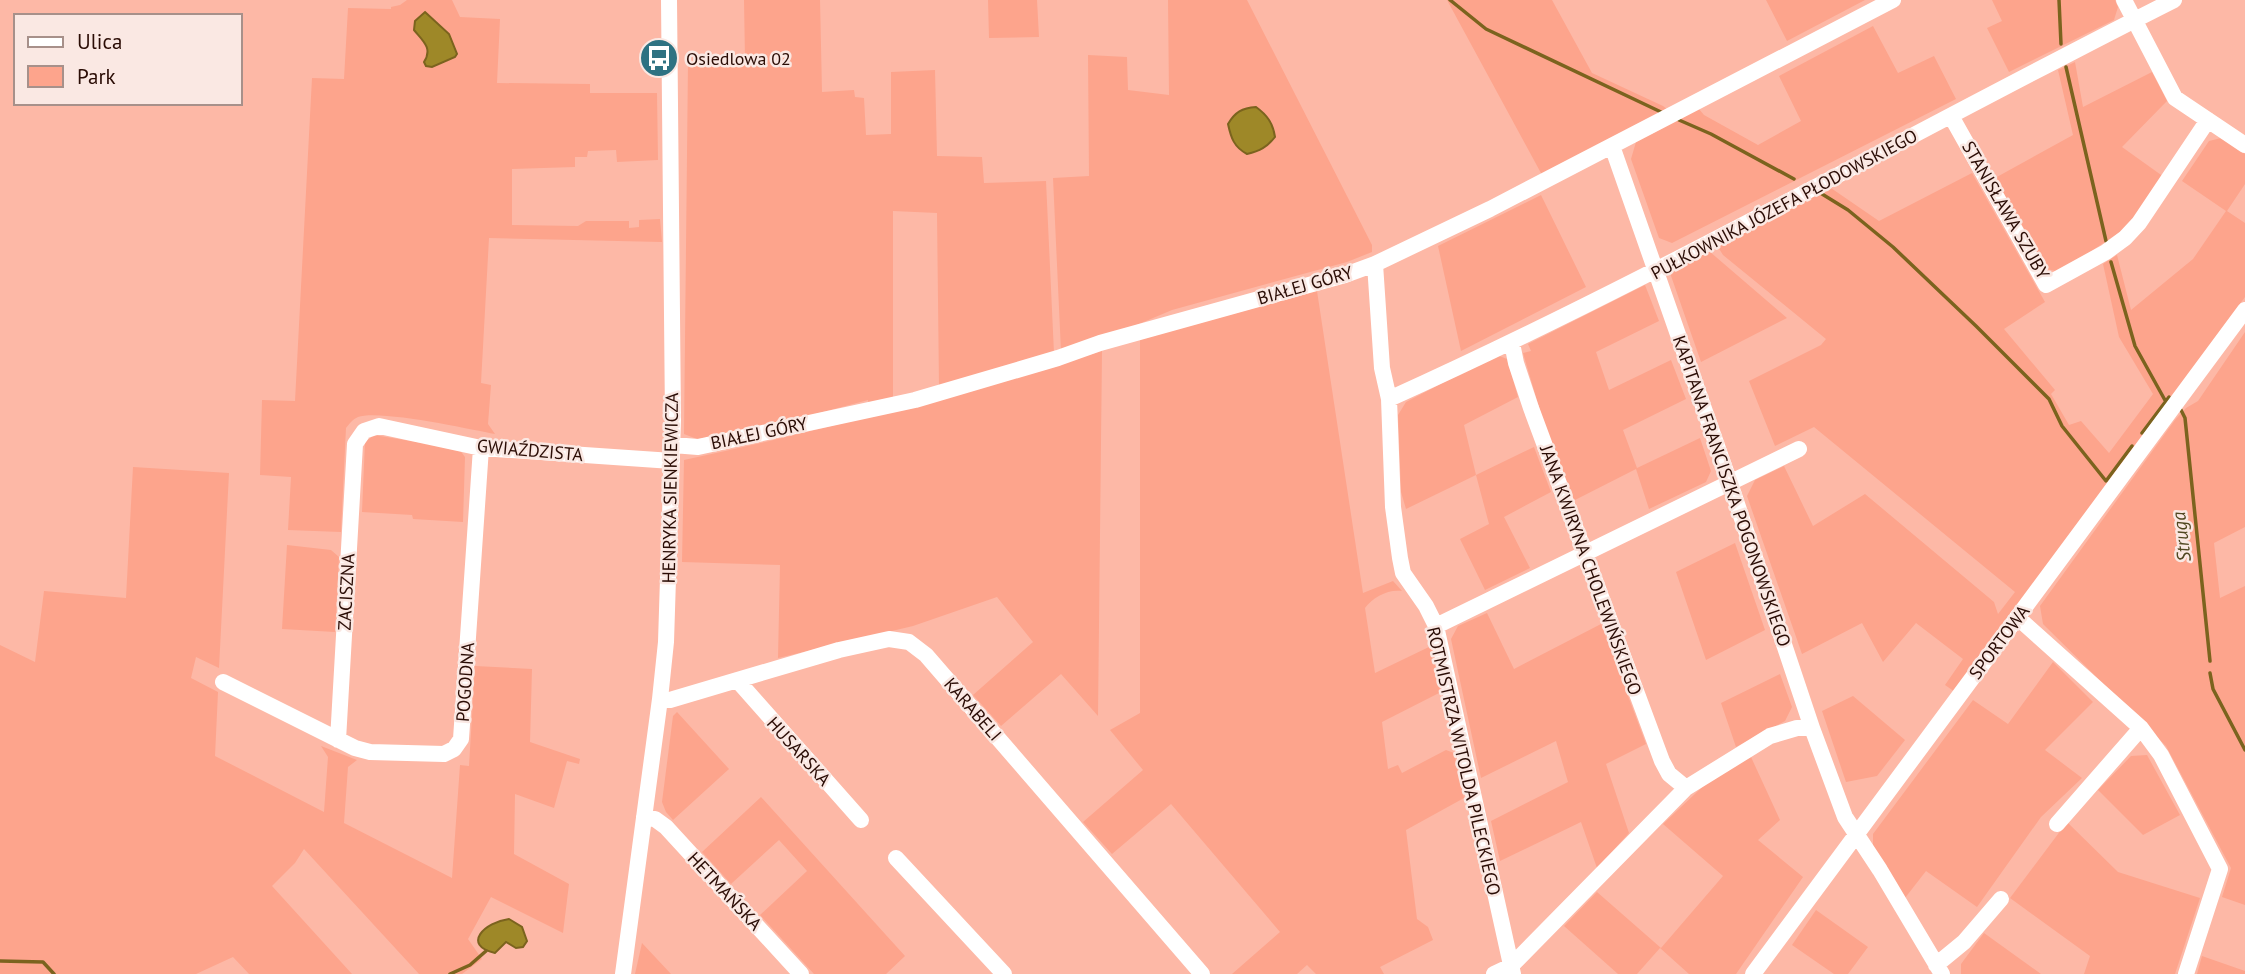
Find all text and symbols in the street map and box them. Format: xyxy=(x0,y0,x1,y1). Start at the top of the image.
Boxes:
legend xyxy=(14,14,242,105)
text: Ulica xyxy=(77,28,122,55)
bus stop icon: Osiedlowa 02 xyxy=(638,37,680,79)
place label: Osiedlowa 02 xyxy=(686,47,791,70)
text: Park xyxy=(77,63,116,90)
street label: PUŁKOWNIKA JÓZEFA PŁODOWSKIEGO xyxy=(1647,124,1921,284)
street label: STANISŁAWA SZUBY xyxy=(1957,137,2055,283)
street label: BIAŁEJ GÓRY xyxy=(1255,260,1355,310)
street label: KAPITANA FRANCISZKA POGONOWSKIEGO xyxy=(1668,332,1796,650)
street label: HENRYKA SIENKIEWICZA xyxy=(657,392,683,584)
street label: BIAŁEJ GÓRY xyxy=(709,412,809,454)
street label: GWIAŹDZISTA xyxy=(476,434,585,466)
street label: JANA KWIRYNA CHOLEWIŃSKIEGO xyxy=(1535,441,1647,698)
water label: Struga xyxy=(2166,510,2196,563)
street label: ZACISZNA xyxy=(332,552,360,631)
street label: SPORTOWA xyxy=(1964,600,2035,684)
street label: ROTMISTRZA WITOLDA PILECKIEGO xyxy=(1422,624,1506,898)
street label: POGODNA xyxy=(451,641,479,723)
street label: KARABELI xyxy=(939,673,1007,745)
street label: HUSARSKA xyxy=(762,712,836,791)
street label: HETMAŃSKA xyxy=(683,847,768,935)

